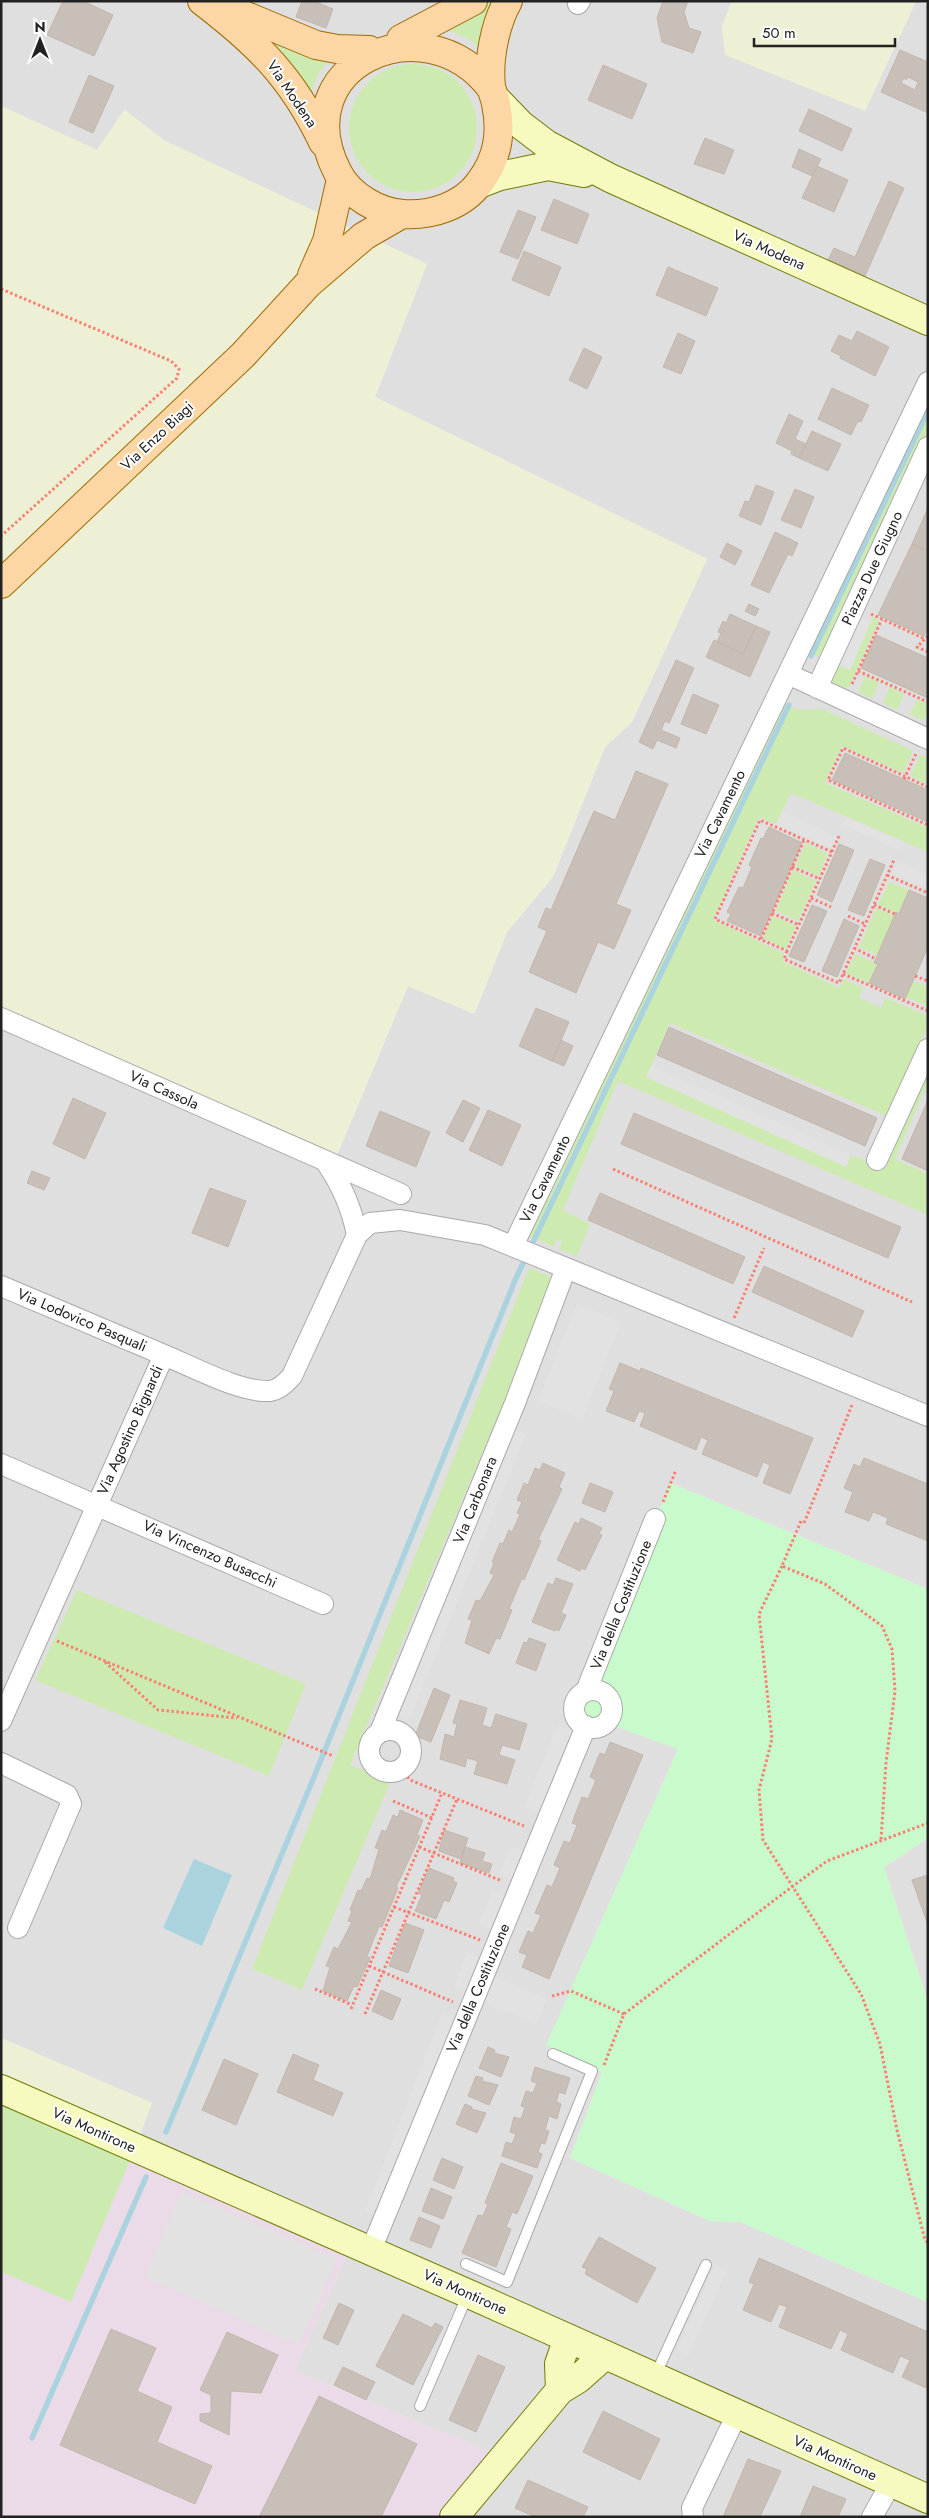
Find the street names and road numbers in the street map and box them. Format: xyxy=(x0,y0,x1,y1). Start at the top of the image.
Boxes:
street label: Via Modena xyxy=(261,56,323,132)
street label: Via Modena xyxy=(729,224,809,276)
street label: Via Enzo Biagi xyxy=(116,396,198,476)
street label: Piazza Due Giugno xyxy=(836,507,908,629)
street label: Via Cavamento xyxy=(689,766,751,862)
street label: Via Cassola xyxy=(126,1065,202,1115)
street label: Via Cavamento xyxy=(514,1131,576,1227)
street label: Via Lodovico Pasquali xyxy=(14,1283,150,1357)
street label: Via Agostino Bignardi xyxy=(92,1362,168,1498)
street label: Via Carbonara xyxy=(448,1453,502,1547)
street label: Via Vincenzo Busacchi xyxy=(139,1514,281,1594)
street label: Via della Costituzione xyxy=(585,1536,657,1673)
street label: Via della Costituzione xyxy=(441,1920,515,2056)
street label: Via Montirone xyxy=(48,2102,140,2158)
street label: Via Montirone xyxy=(419,2264,511,2320)
street label: Via Montirone xyxy=(789,2430,881,2486)

